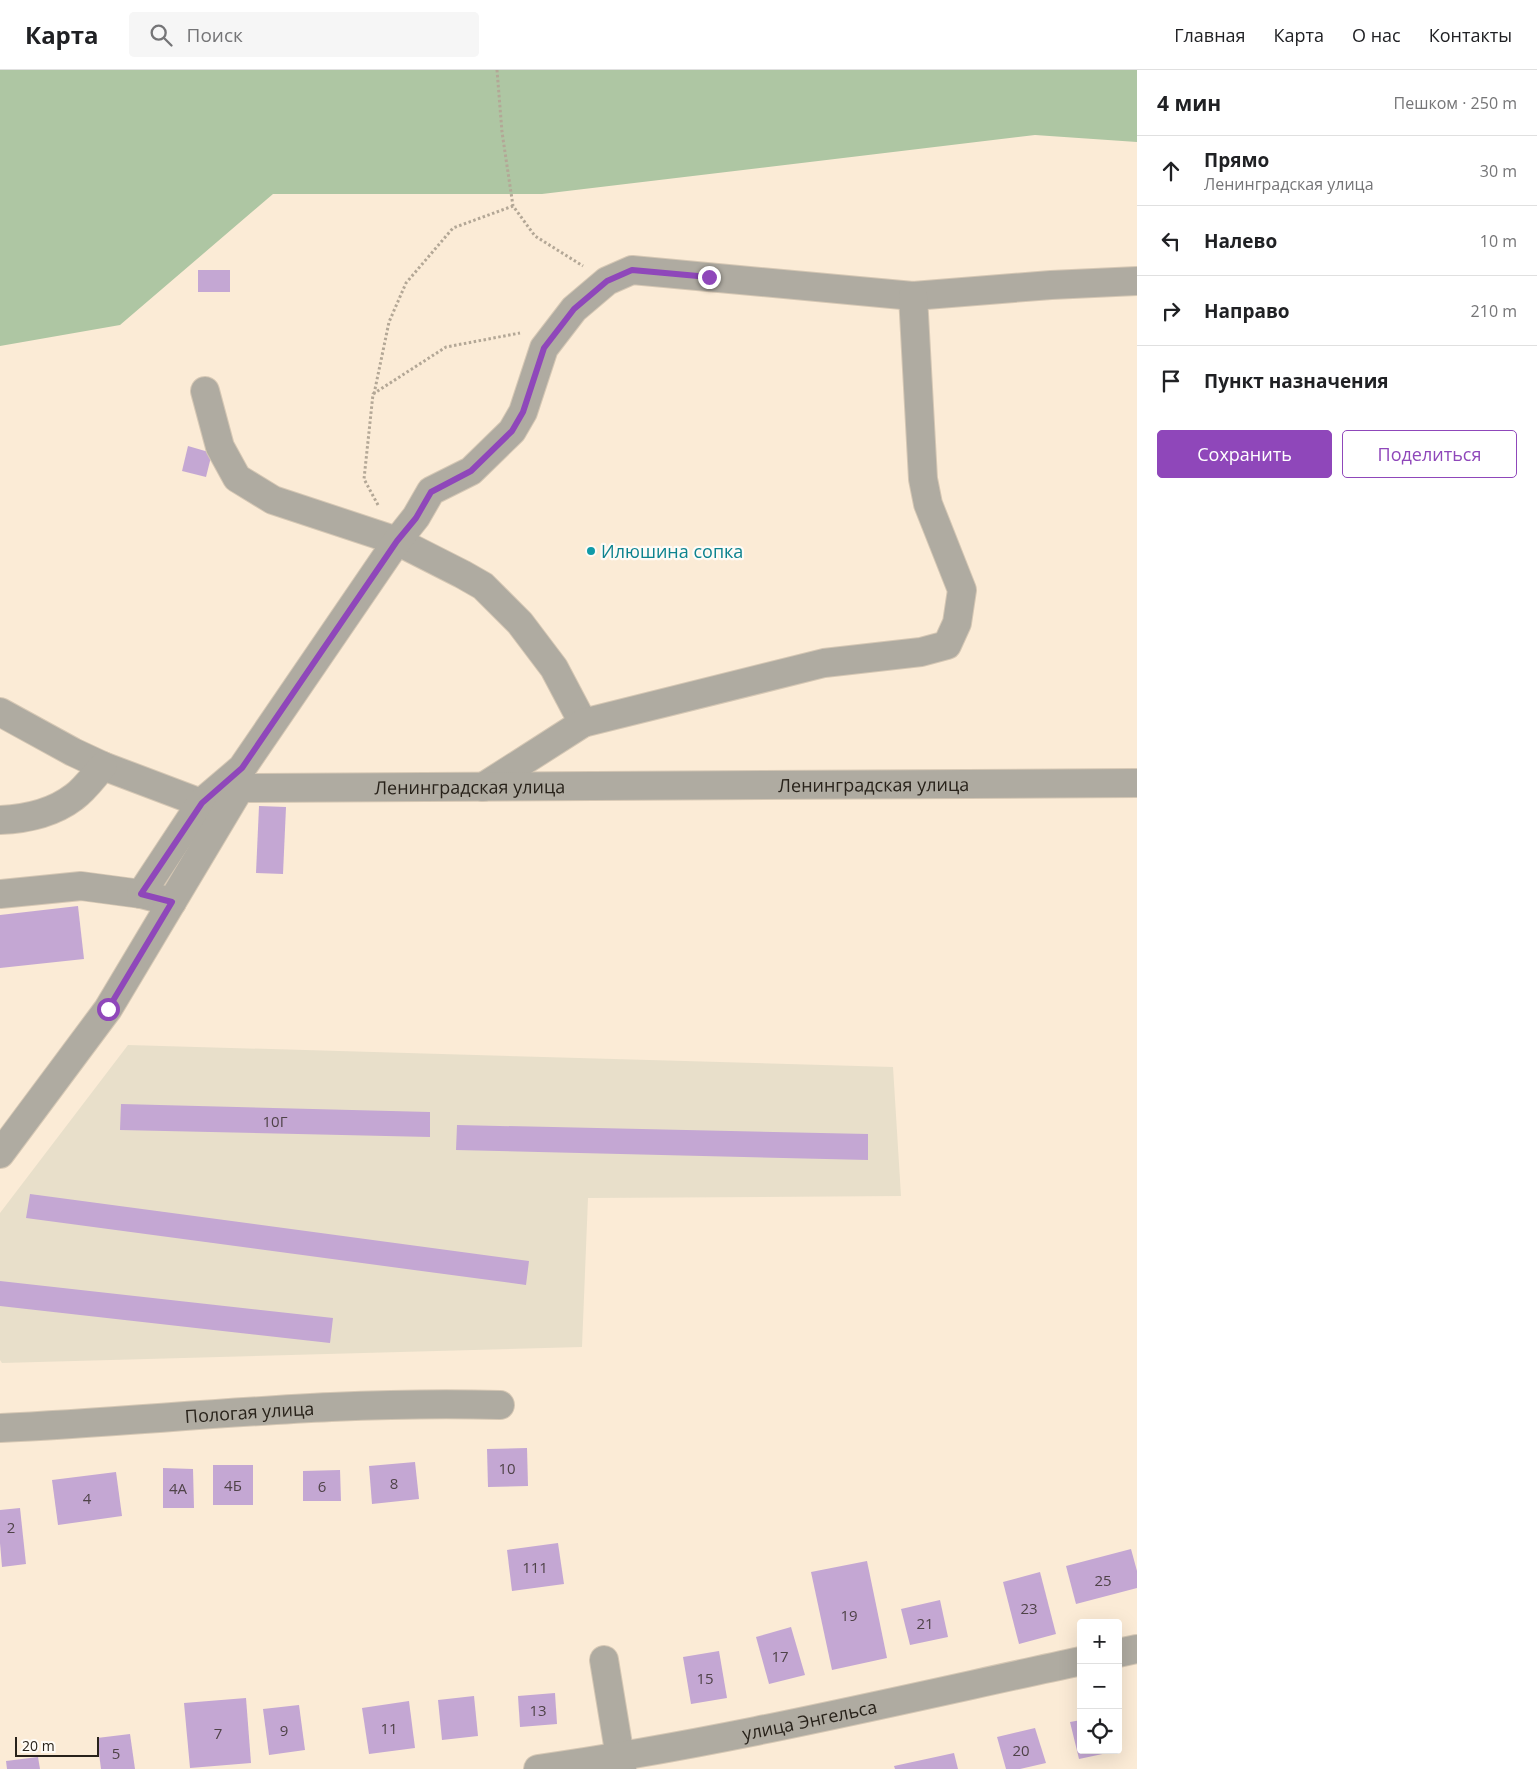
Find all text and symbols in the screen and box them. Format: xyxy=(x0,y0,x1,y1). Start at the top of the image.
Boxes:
search box xyxy=(129,12,479,57)
text: Карта xyxy=(25,18,99,51)
icon: search xyxy=(147,21,175,49)
text: Поиск xyxy=(187,22,243,48)
text: Главная xyxy=(1174,23,1246,47)
text: Карта xyxy=(1274,23,1324,47)
text: О нас xyxy=(1352,23,1401,47)
text: Контакты xyxy=(1429,23,1512,47)
text: 4 мин xyxy=(1157,89,1221,117)
text: Пешком · 250 m xyxy=(1394,92,1517,114)
text: Прямо xyxy=(1204,147,1269,173)
icon: ahead xyxy=(1157,157,1185,185)
text: 30 m xyxy=(1480,160,1517,182)
text: Ленинградская улица xyxy=(1204,173,1374,195)
icon: left xyxy=(1157,227,1185,255)
text: Налево xyxy=(1204,228,1277,254)
text: 10 m xyxy=(1480,230,1517,252)
route end xyxy=(698,266,721,289)
icon: right xyxy=(1157,297,1185,325)
text: Направо xyxy=(1204,298,1290,324)
text: 210 m xyxy=(1471,300,1517,322)
icon: arrive xyxy=(1157,367,1185,395)
text: Пункт назначения xyxy=(1204,368,1389,394)
button: Сохранить xyxy=(1157,430,1332,478)
button: Поделиться xyxy=(1342,430,1517,478)
place label: Илюшина сопка xyxy=(601,539,743,563)
marker: Илюшина сопка xyxy=(585,545,597,557)
street label: Ленинградская улица xyxy=(778,772,969,797)
street label: Ленинградская улица xyxy=(374,774,565,799)
route start xyxy=(97,998,120,1021)
house number: 10Г xyxy=(263,1111,288,1131)
street label: Пологая улица xyxy=(184,1396,315,1428)
house number: 10 xyxy=(498,1458,516,1478)
house number: 8 xyxy=(390,1473,398,1493)
house number: 4Б xyxy=(224,1475,242,1495)
house number: 6 xyxy=(318,1476,326,1496)
house number: 4А xyxy=(169,1478,188,1498)
house number: 4 xyxy=(83,1488,92,1508)
house number: 2 xyxy=(7,1517,15,1537)
house number: 111 xyxy=(522,1557,548,1577)
house number: 25 xyxy=(1094,1570,1112,1590)
house number: 23 xyxy=(1020,1598,1038,1618)
house number: 19 xyxy=(840,1605,858,1625)
house number: 21 xyxy=(916,1613,934,1633)
map controls xyxy=(1077,1619,1122,1754)
button: + xyxy=(1077,1619,1122,1664)
house number: 17 xyxy=(771,1646,789,1666)
button: − xyxy=(1077,1664,1122,1709)
house number: 15 xyxy=(696,1668,714,1688)
street label: улица Энгельса xyxy=(740,1694,879,1745)
house number: 13 xyxy=(529,1700,547,1720)
button: locate xyxy=(1077,1709,1122,1754)
house number: 11 xyxy=(380,1718,398,1738)
house number: 9 xyxy=(280,1720,288,1740)
house number: 7 xyxy=(214,1723,222,1743)
scale bar xyxy=(15,1734,99,1757)
text: 20 m xyxy=(22,1736,55,1755)
house number: 20 xyxy=(1012,1740,1030,1760)
house number: 5 xyxy=(112,1743,120,1763)

